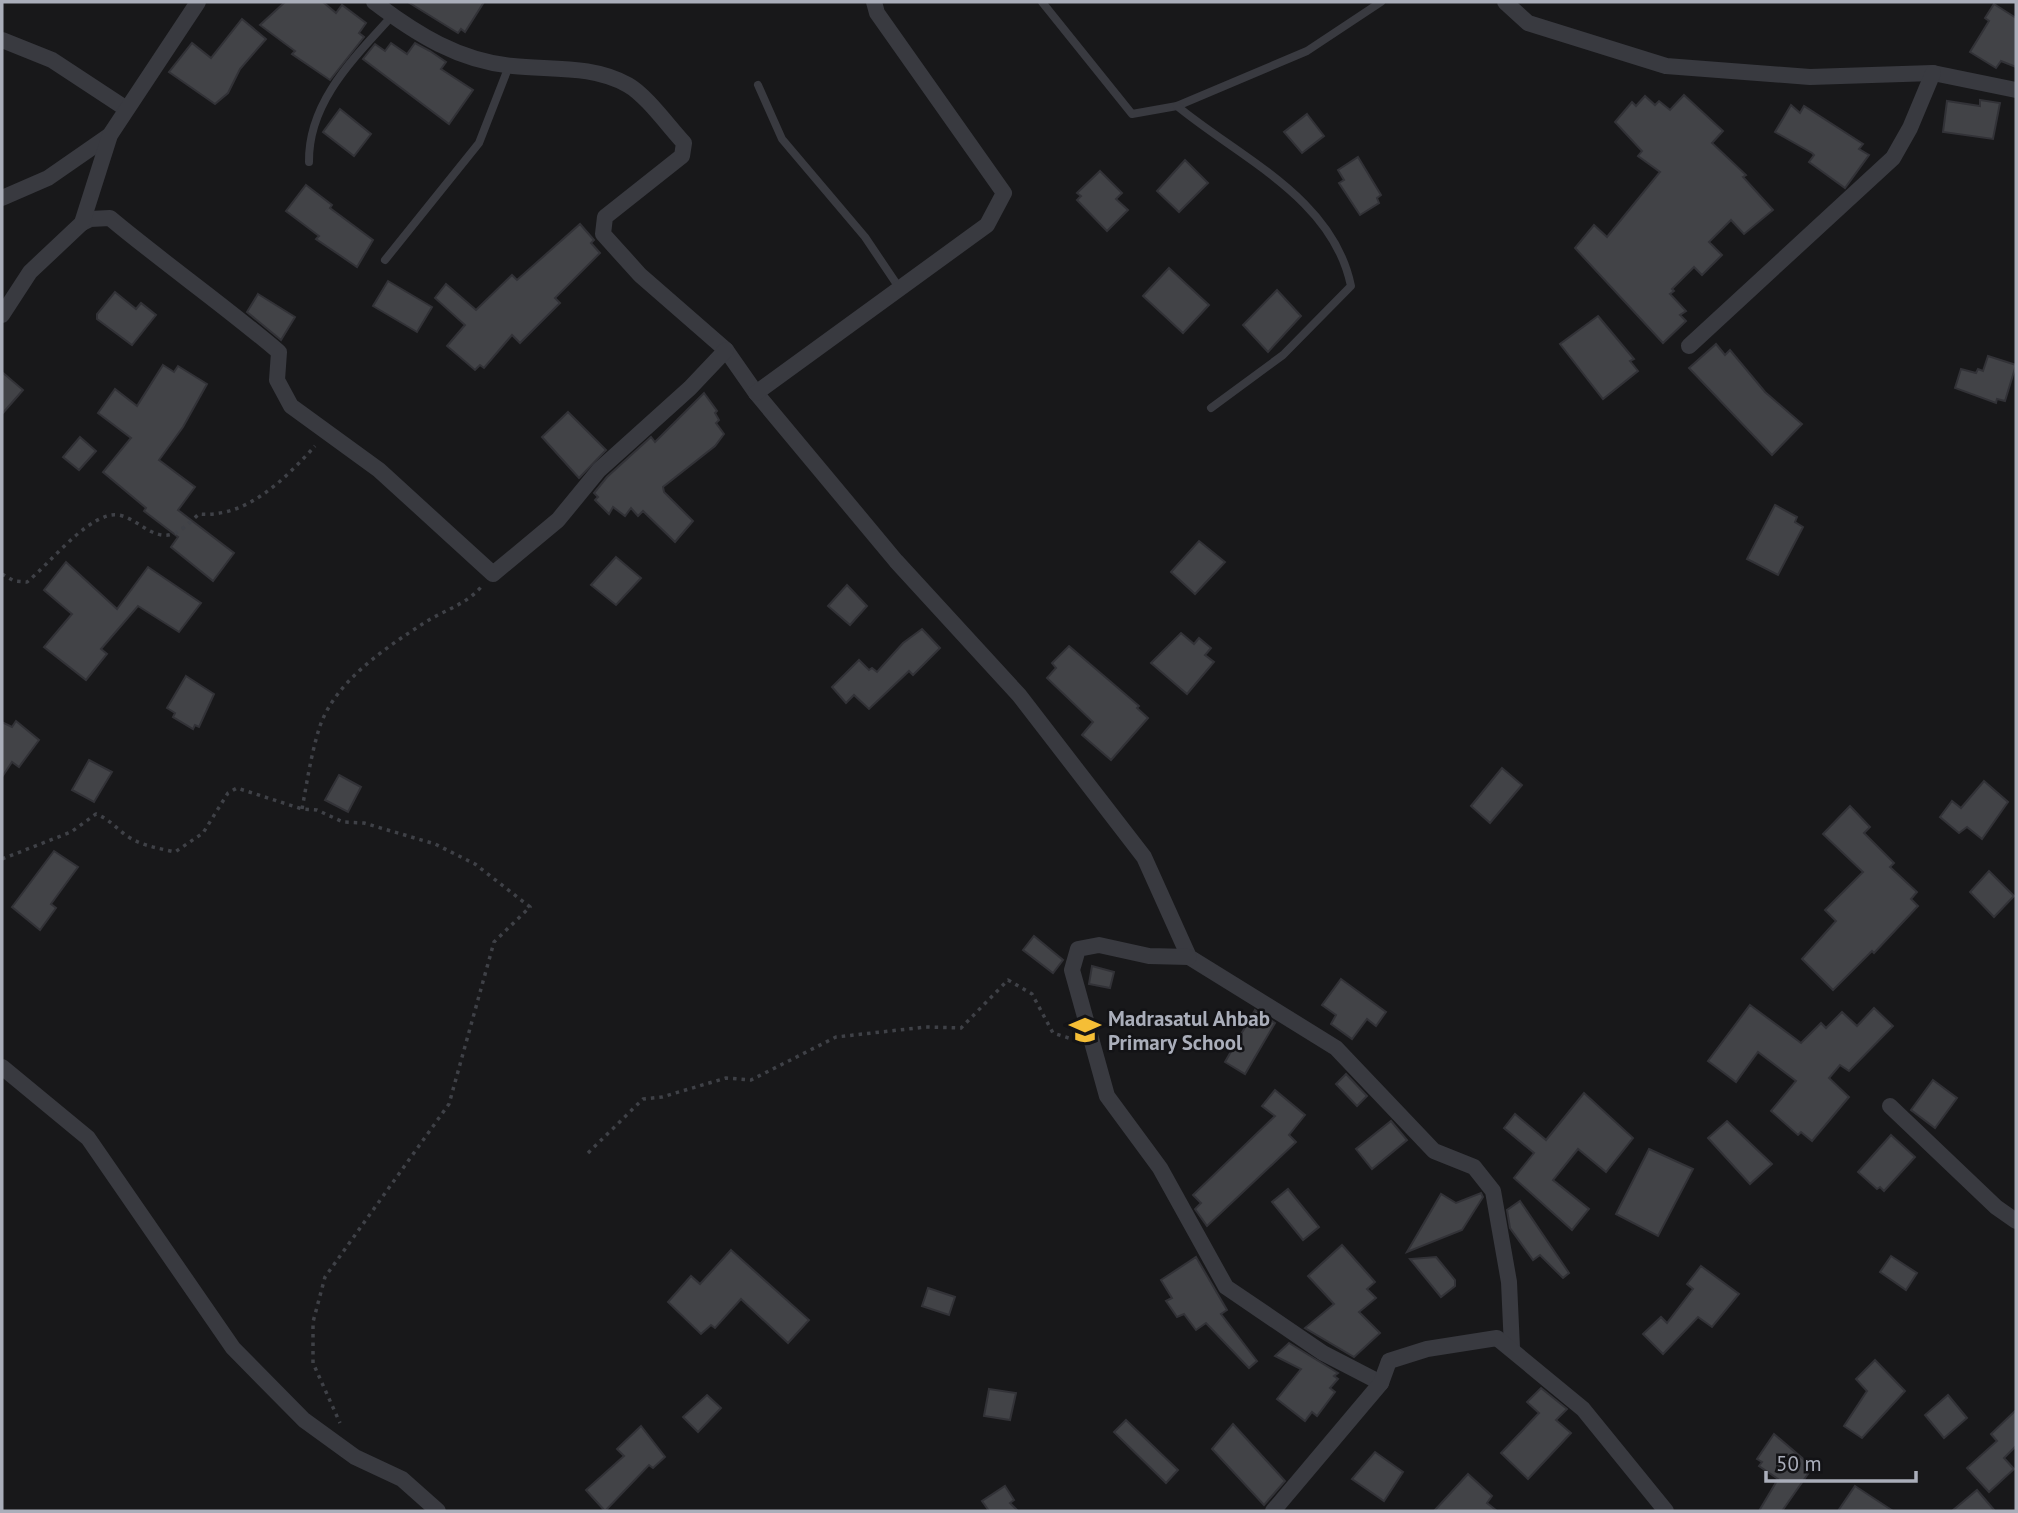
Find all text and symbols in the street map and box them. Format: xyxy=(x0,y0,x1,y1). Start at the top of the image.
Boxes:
place label: Madrasatul Ahbab Primary School xyxy=(1108,1005,1270,1056)
school or university icon: Madrasatul Ahbab Primary School xyxy=(1068,1013,1102,1047)
scale bar xyxy=(1766,1440,1916,1484)
text: 50 m xyxy=(1776,1450,1822,1477)

